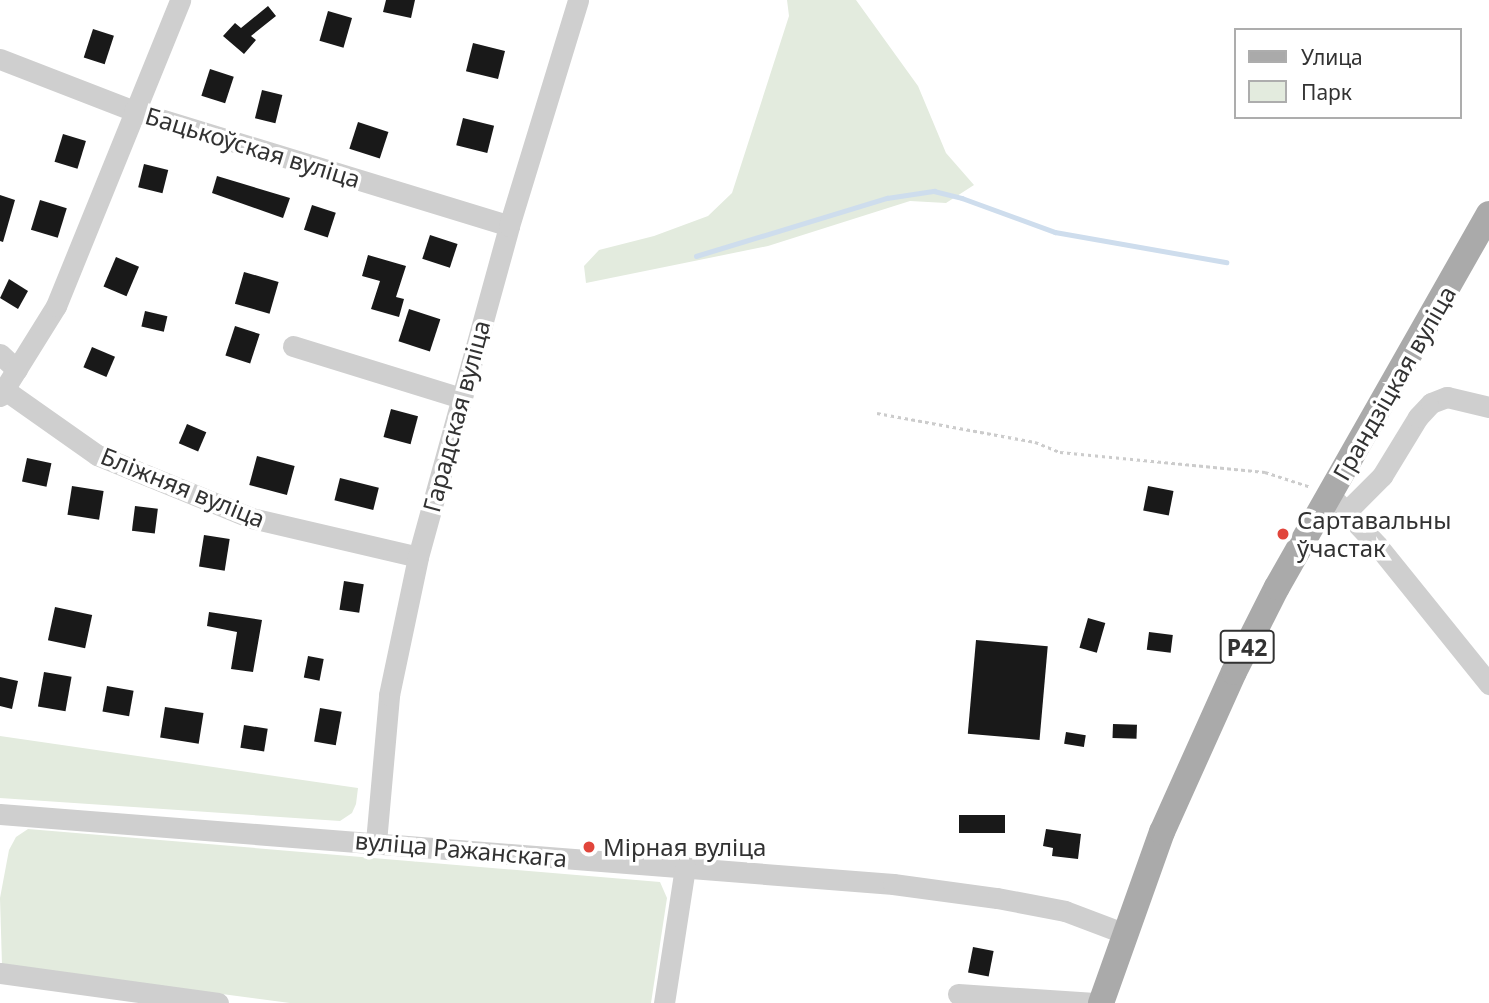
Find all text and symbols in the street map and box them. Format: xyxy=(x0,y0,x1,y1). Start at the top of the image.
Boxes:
legend xyxy=(1234,28,1461,119)
text: Улица xyxy=(1301,43,1363,71)
text: Парк xyxy=(1301,78,1352,106)
street label: Бацькоўская вуліца xyxy=(142,101,364,193)
street label: Грандзіцкая вуліца xyxy=(1327,281,1461,485)
street label: Гарадская вуліца xyxy=(417,317,495,515)
street label: Бліжняя вуліца xyxy=(97,441,269,533)
place label: Сартавальны ўчастак xyxy=(1297,506,1452,562)
marker: Сартавальны ўчастак xyxy=(1275,526,1291,542)
road number: Р42 xyxy=(1219,628,1275,666)
street label: вуліца Ражанскага xyxy=(354,825,568,873)
place label: Мірная вуліца xyxy=(603,833,766,861)
marker: Мірная вуліца xyxy=(581,839,597,855)

